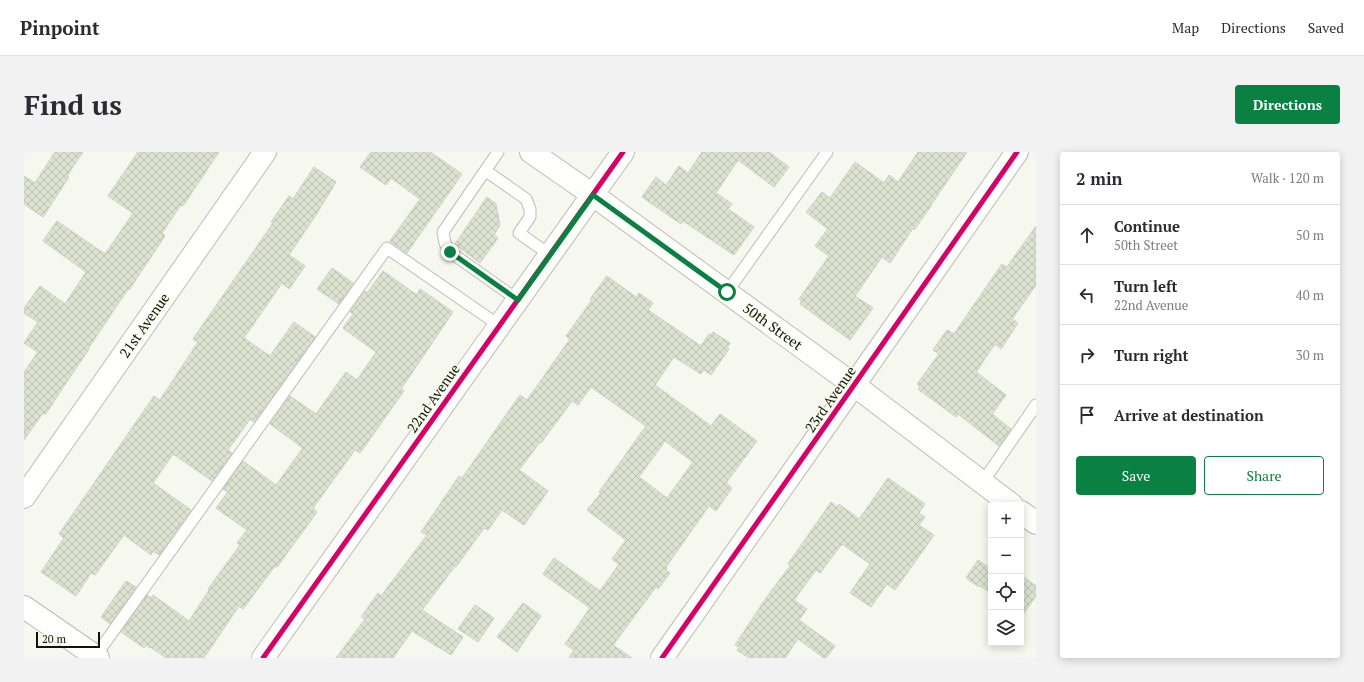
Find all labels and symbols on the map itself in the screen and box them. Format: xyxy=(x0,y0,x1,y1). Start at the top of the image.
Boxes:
route end xyxy=(441,243,459,261)
route start xyxy=(718,283,736,301)
street label: 21st Avenue xyxy=(115,289,173,361)
street label: 50th Street xyxy=(739,298,807,354)
street label: 22nd Avenue xyxy=(402,360,464,436)
street label: 23rd Avenue xyxy=(800,362,860,436)
scale bar xyxy=(36,630,100,649)

